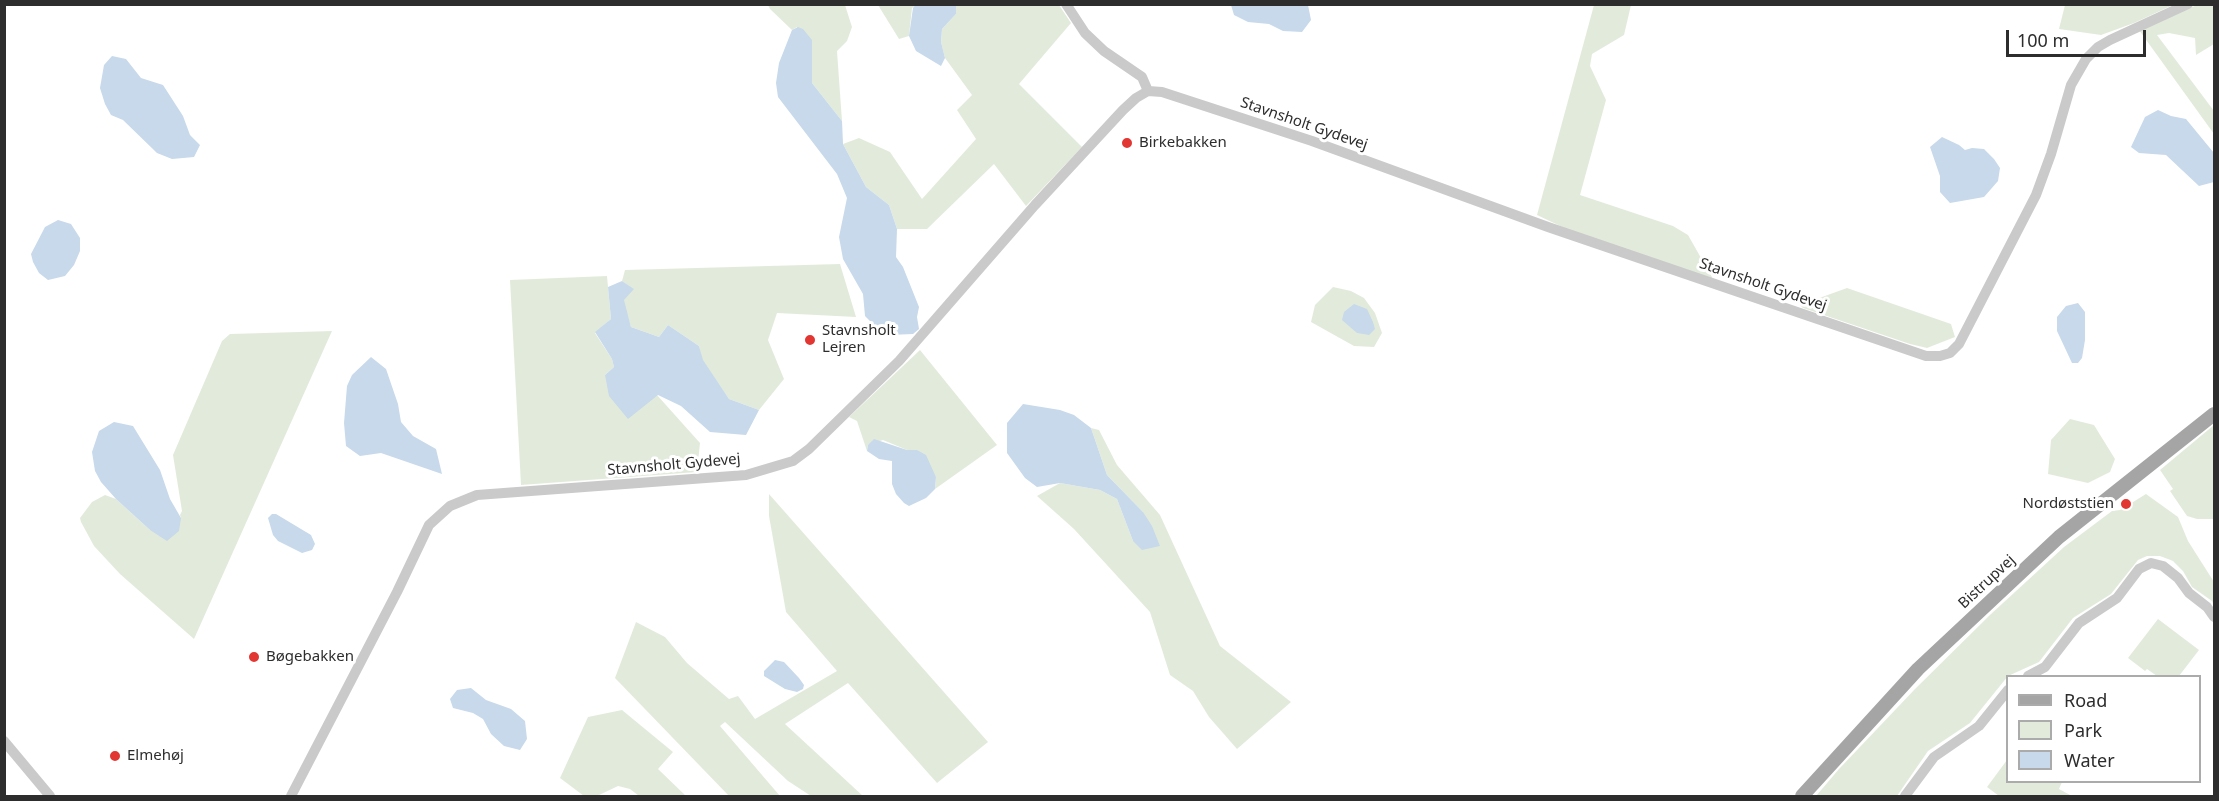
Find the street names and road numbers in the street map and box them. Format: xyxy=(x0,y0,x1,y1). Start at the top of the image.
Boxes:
street label: Stavnsholt Gydevej xyxy=(1238,94,1370,154)
street label: Stavnsholt Gydevej xyxy=(1697,255,1829,315)
street label: Stavnsholt Gydevej xyxy=(607,450,741,480)
street label: Bistrupvej xyxy=(1955,551,2019,613)

